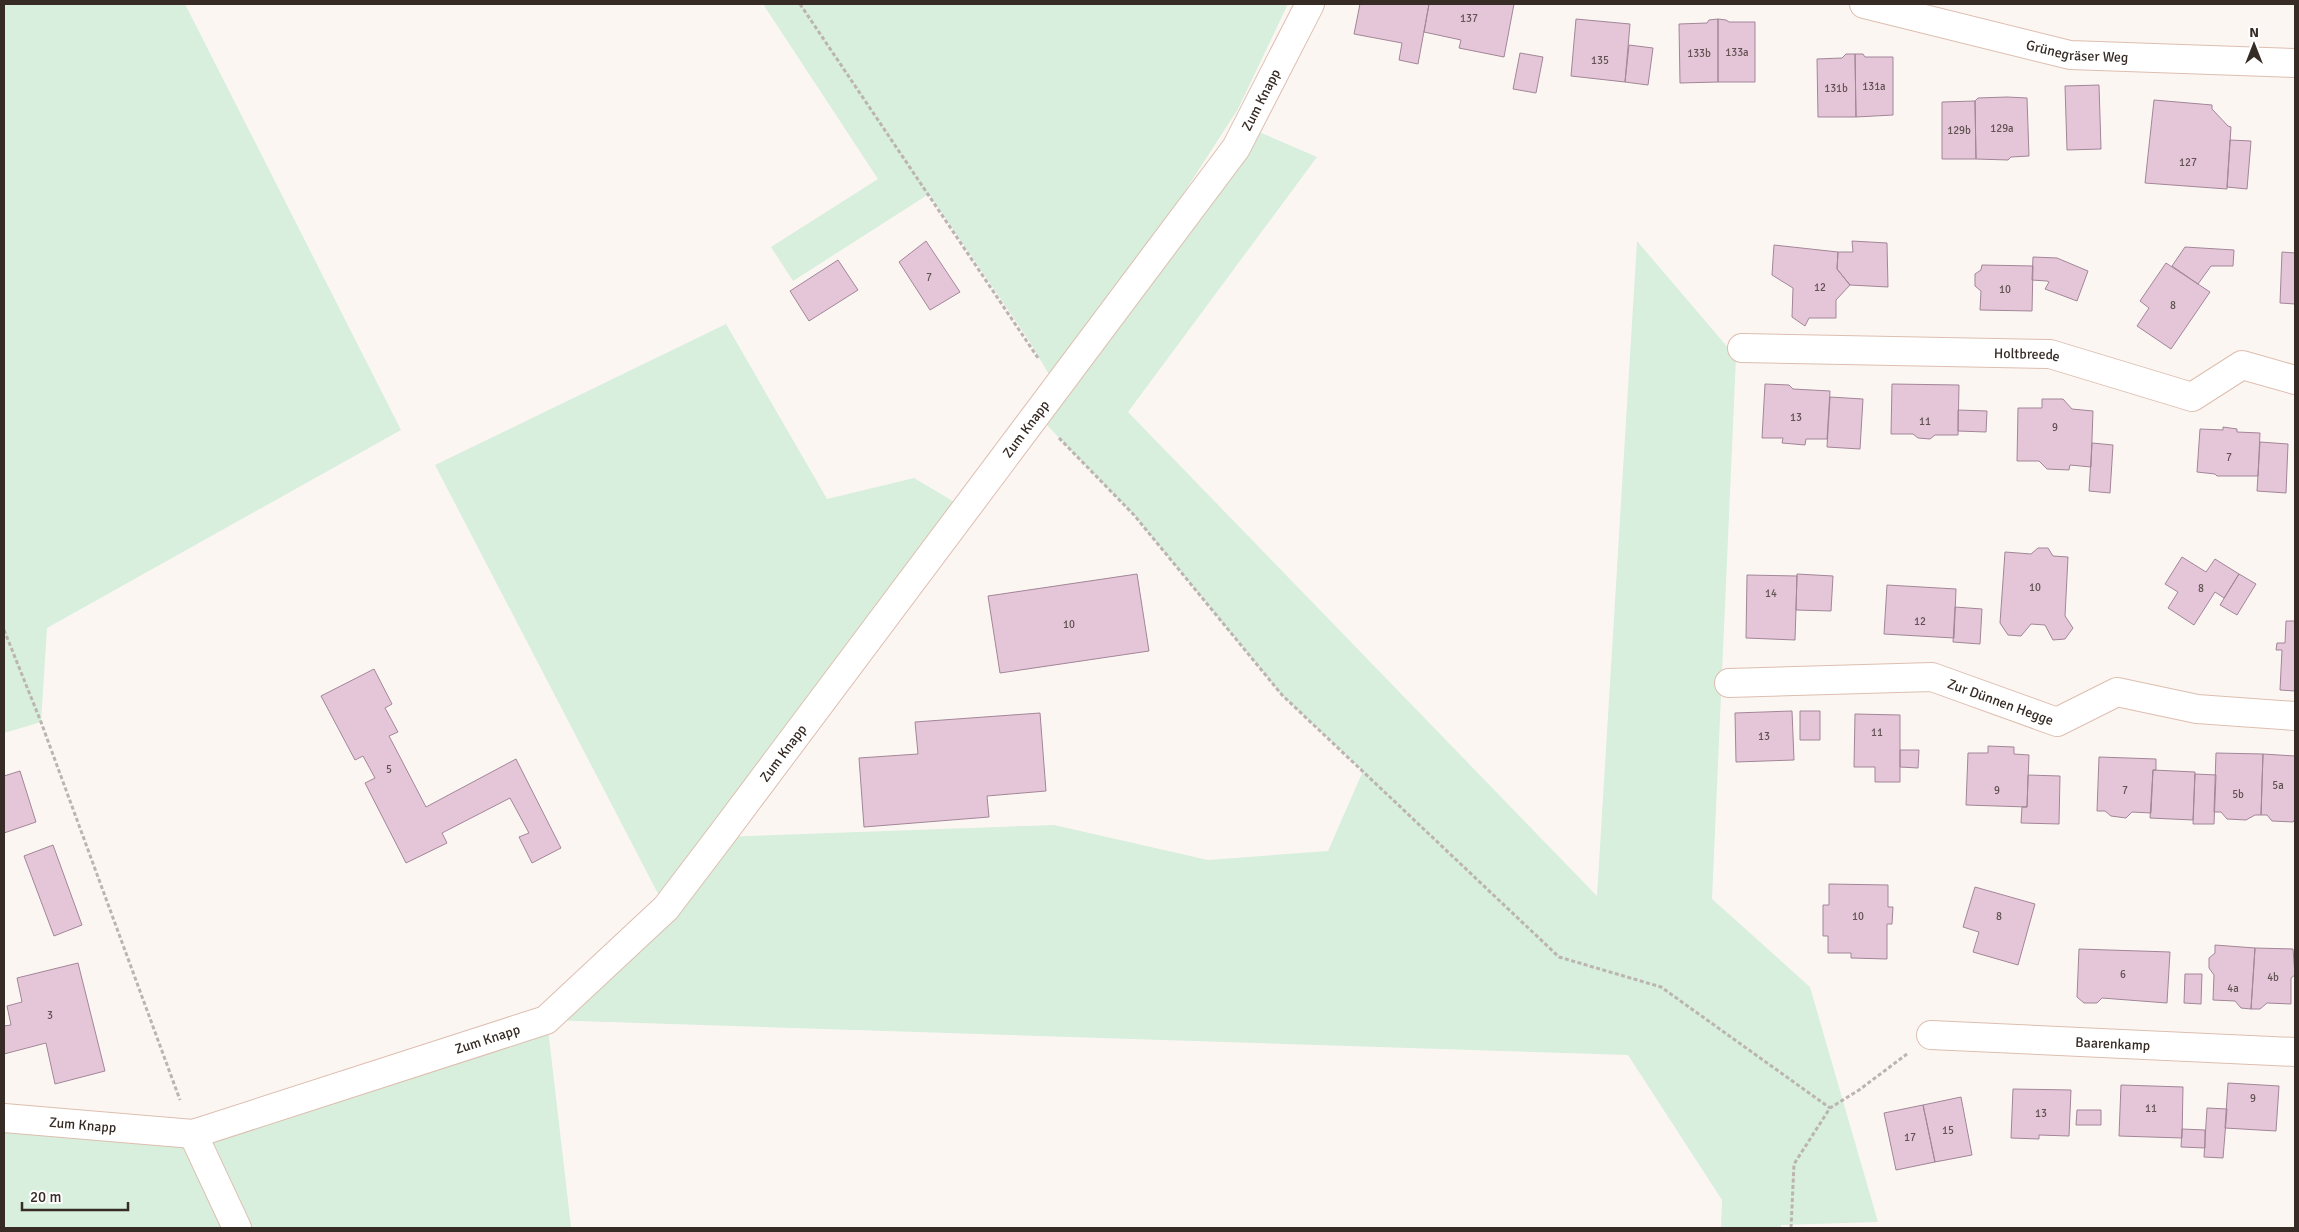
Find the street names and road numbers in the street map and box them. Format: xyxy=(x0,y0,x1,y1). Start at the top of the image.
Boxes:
street label: Grünegräser Weg xyxy=(2024,36,2129,66)
street label: Zum Knapp xyxy=(1238,66,1284,134)
street label: Holtbreede xyxy=(1994,344,2062,365)
street label: Zum Knapp xyxy=(999,397,1053,461)
street label: Zur Dünnen Hegge xyxy=(1945,675,2056,729)
street label: Zum Knapp xyxy=(756,721,810,785)
street label: Zum Knapp xyxy=(453,1020,522,1057)
street label: Baarenkamp xyxy=(2075,1033,2151,1054)
street label: Zum Knapp xyxy=(48,1113,117,1136)

